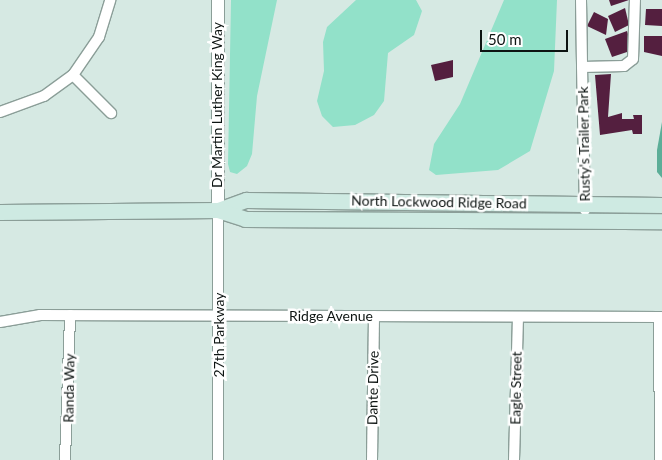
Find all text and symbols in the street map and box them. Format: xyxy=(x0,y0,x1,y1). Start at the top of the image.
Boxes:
scale bar xyxy=(482,20,570,52)
street label: Dr Martin Luther King Way xyxy=(209,22,225,188)
text: 50 m xyxy=(488,30,522,48)
street label: Rusty's Trailer Park xyxy=(575,86,593,202)
street label: North Lockwood Ridge Road xyxy=(351,192,527,212)
street label: 27th Parkway xyxy=(211,293,227,377)
street label: Ridge Avenue xyxy=(289,308,373,324)
street label: Dante Drive xyxy=(364,351,382,425)
street label: Eagle Street xyxy=(507,351,525,425)
street label: Randa Way xyxy=(60,353,78,423)

